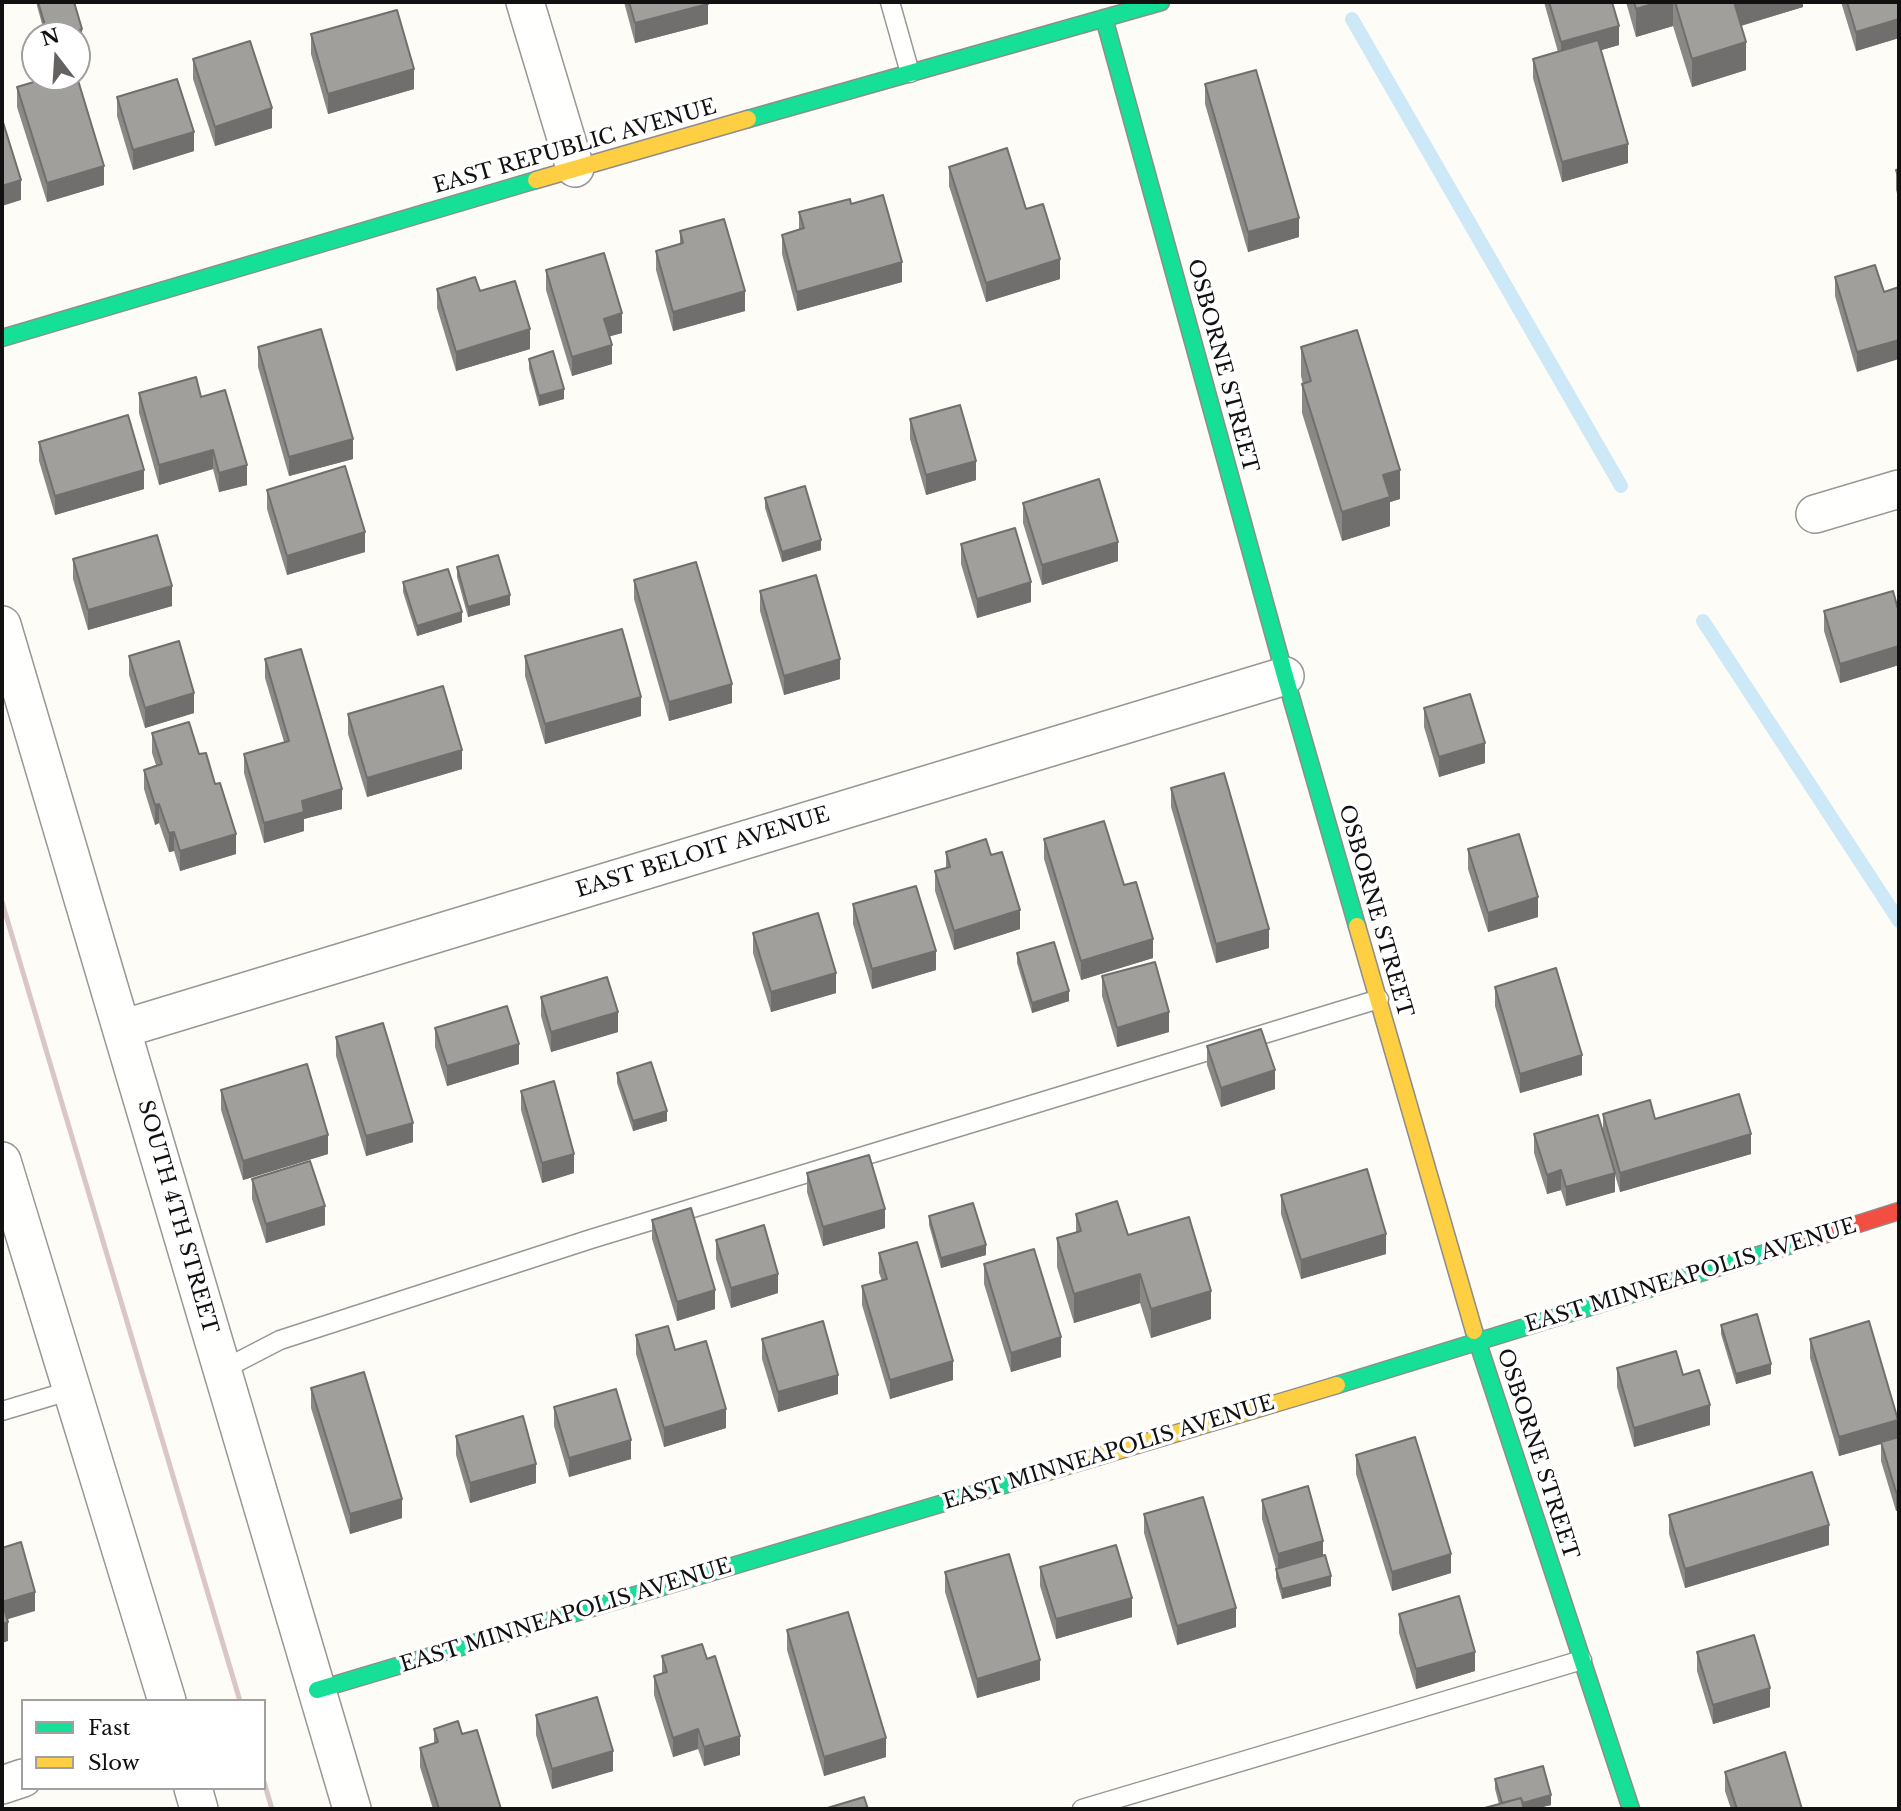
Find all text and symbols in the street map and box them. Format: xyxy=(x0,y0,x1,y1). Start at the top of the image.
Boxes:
north arrow xyxy=(21,21,91,91)
text: N xyxy=(38,24,62,51)
street label: EAST REPUBLIC AVENUE xyxy=(431,94,719,200)
street label: OSBORNE STREET xyxy=(1181,256,1263,476)
street label: EAST BELOIT AVENUE xyxy=(573,802,833,904)
street label: OSBORNE STREET xyxy=(1333,802,1417,1020)
street label: SOUTH 4TH STREET xyxy=(132,1097,222,1337)
street label: EAST MINNEAPOLIS AVENUE xyxy=(1522,1214,1860,1338)
street label: OSBORNE STREET xyxy=(1491,1345,1583,1563)
street label: EAST MINNEAPOLIS AVENUE xyxy=(940,1391,1278,1515)
street label: EAST MINNEAPOLIS AVENUE xyxy=(397,1554,735,1678)
legend xyxy=(21,1699,266,1790)
text: Fast xyxy=(88,1715,130,1741)
text: Slow xyxy=(88,1750,140,1776)

